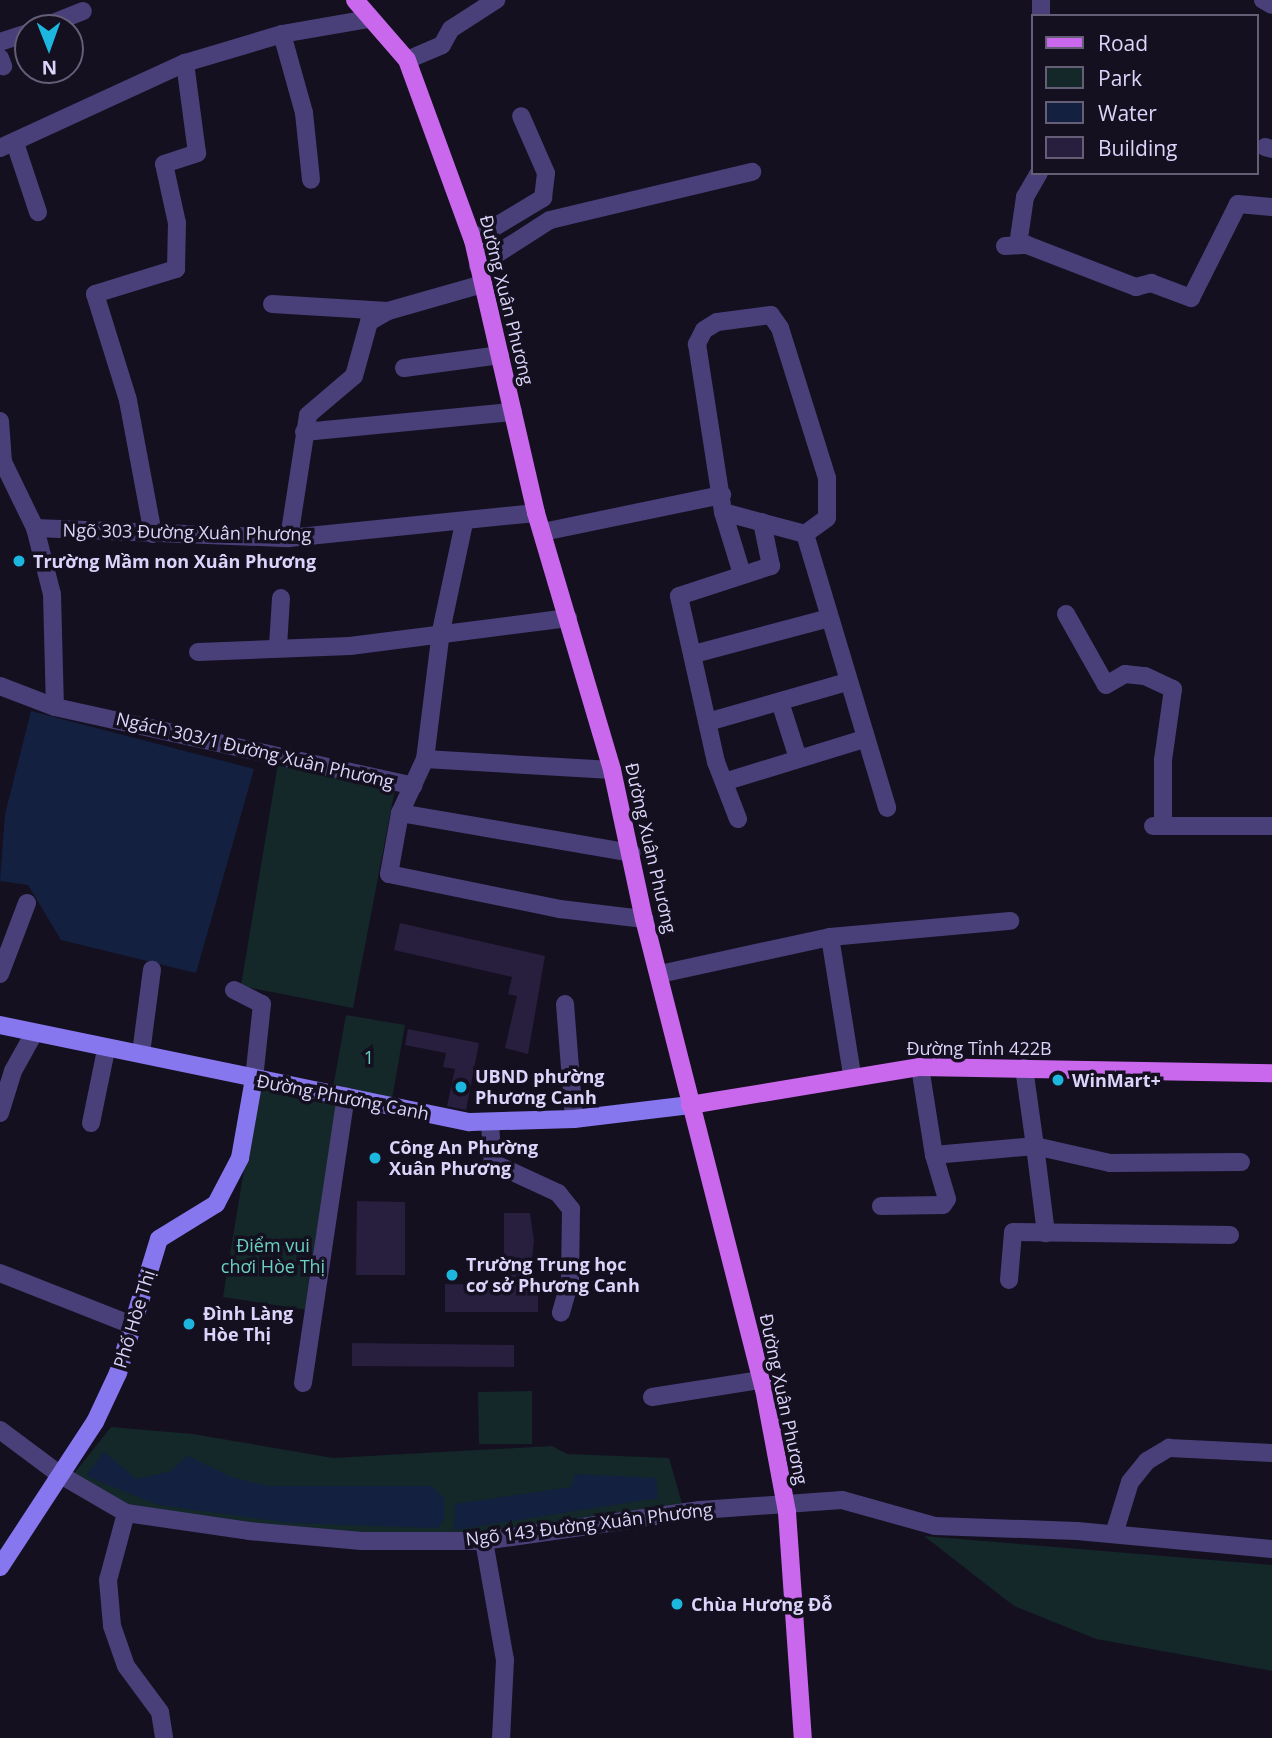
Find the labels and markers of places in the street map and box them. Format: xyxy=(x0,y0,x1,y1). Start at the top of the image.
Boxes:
place label: Trường Mầm non Xuân Phương xyxy=(33,550,316,572)
marker: Trường Mầm non Xuân Phương xyxy=(11,553,27,569)
place label: UBND phường Phương Canh xyxy=(475,1066,604,1108)
place label: WinMart+ xyxy=(1072,1069,1161,1091)
marker: WinMart+ xyxy=(1050,1072,1066,1088)
marker: UBND phường Phương Canh xyxy=(453,1079,469,1095)
place label: Công An Phường Xuân Phương xyxy=(389,1137,538,1180)
marker: Công An Phường Xuân Phương xyxy=(367,1150,383,1166)
place label: Trường Trung học cơ sở Phương Canh xyxy=(466,1254,640,1296)
marker: Trường Trung học cơ sở Phương Canh xyxy=(444,1267,460,1283)
place label: Đình Làng Hòe Thị xyxy=(203,1303,293,1346)
marker: Đình Làng Hòe Thị xyxy=(181,1316,197,1332)
place label: Chùa Hương Đỗ xyxy=(691,1593,832,1615)
marker: Chùa Hương Đỗ xyxy=(669,1596,685,1612)

